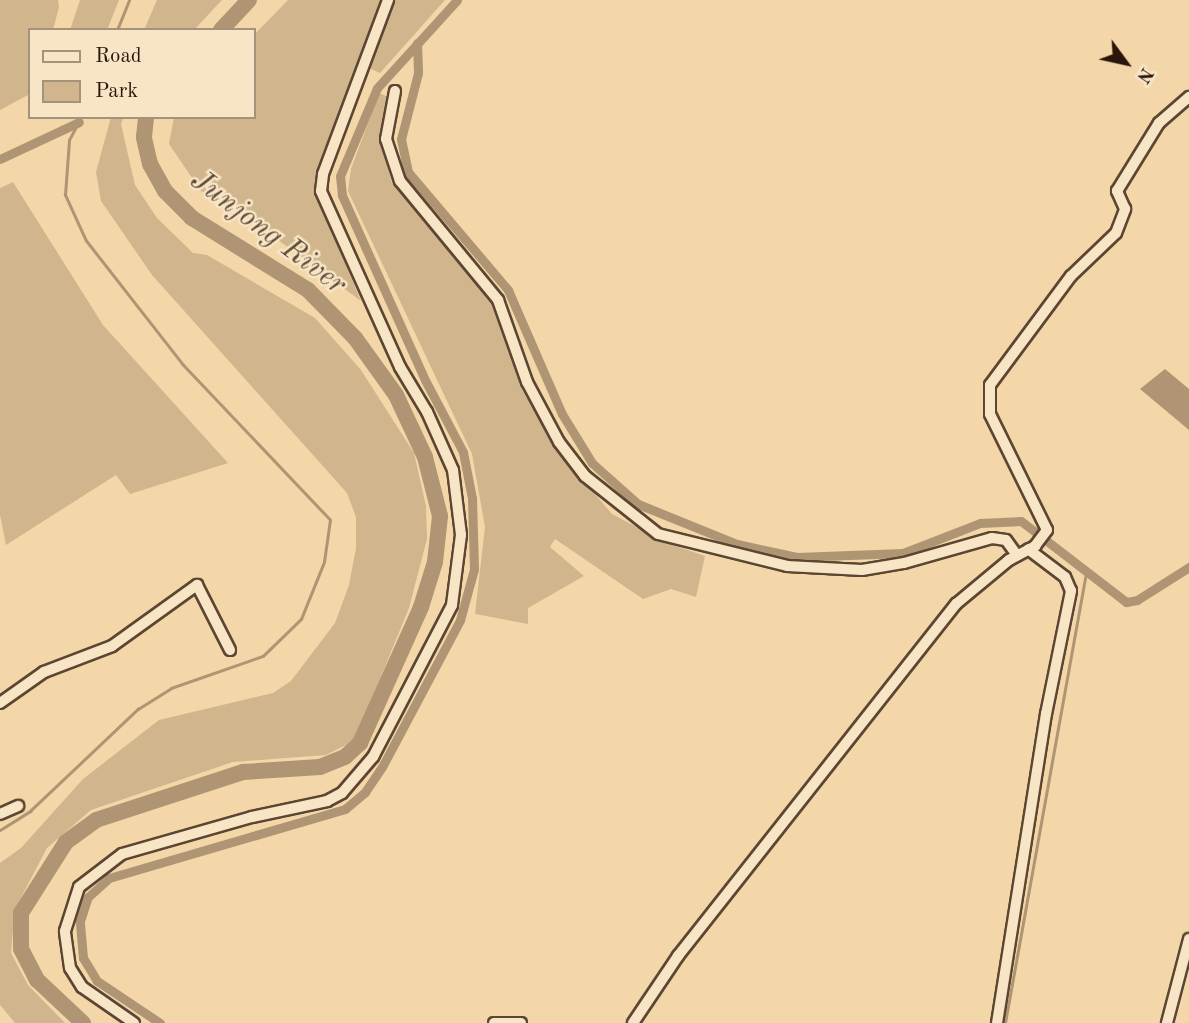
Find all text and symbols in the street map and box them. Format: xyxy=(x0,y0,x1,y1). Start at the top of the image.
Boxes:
legend xyxy=(28,28,256,119)
north arrow xyxy=(1091,28,1161,98)
text: Road xyxy=(95,46,142,67)
text: N xyxy=(1132,63,1156,86)
text: Park xyxy=(95,81,138,102)
water label: Junjong River xyxy=(183,163,353,303)

